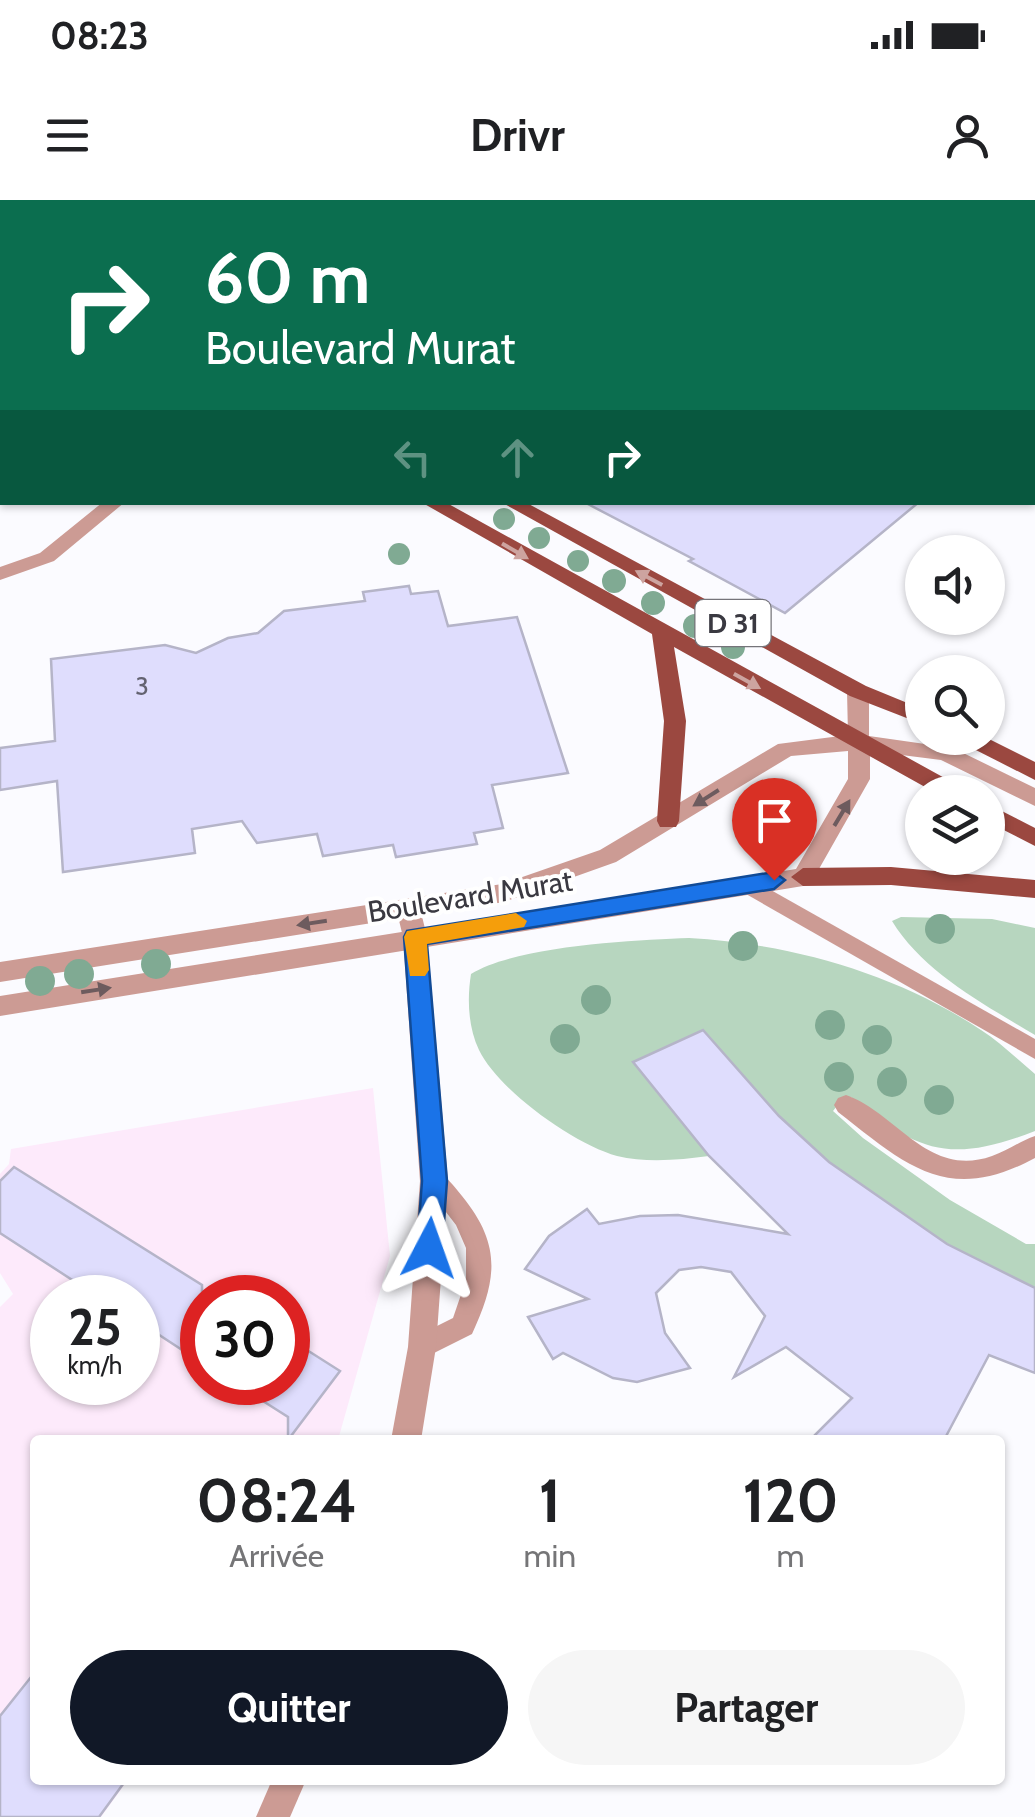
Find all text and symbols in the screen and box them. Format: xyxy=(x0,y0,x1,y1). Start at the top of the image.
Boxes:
text: 08:23 xyxy=(50,12,149,59)
icon: menu xyxy=(40,108,95,163)
text: Drivr xyxy=(470,108,565,162)
icon: person xyxy=(940,108,995,163)
text: 60 m xyxy=(205,235,370,321)
icon: right xyxy=(40,240,170,370)
text: Boulevard Murat xyxy=(205,321,515,375)
icon: left xyxy=(385,430,440,485)
icon: ahead xyxy=(490,430,545,485)
icon: right xyxy=(595,430,650,485)
map controls xyxy=(905,535,1005,875)
button: sound xyxy=(905,535,1005,635)
one-way arrow xyxy=(501,541,529,559)
one-way arrow xyxy=(635,570,664,587)
road number: D 31 xyxy=(696,600,770,646)
button: search xyxy=(905,655,1005,755)
house number: 3 xyxy=(135,671,149,701)
one-way arrow xyxy=(733,671,761,689)
button: layers xyxy=(905,775,1005,875)
pin xyxy=(732,778,817,881)
one-way arrow xyxy=(692,789,720,806)
icon: arrive xyxy=(747,793,802,848)
one-way arrow xyxy=(833,799,850,827)
street label: Boulevard Murat xyxy=(365,862,575,930)
one-way arrow xyxy=(295,916,327,931)
one-way arrow xyxy=(81,982,112,997)
position arrow xyxy=(377,1196,481,1300)
speed limit sign: 30 xyxy=(180,1275,310,1405)
text: 25 xyxy=(68,1297,122,1358)
text: km/h xyxy=(68,1350,122,1380)
text: 08:24 xyxy=(196,1464,357,1537)
text: 1 xyxy=(539,1464,561,1537)
text: 120 xyxy=(742,1464,839,1537)
text: Arrivée xyxy=(229,1536,324,1575)
text: min xyxy=(523,1536,576,1575)
text: m xyxy=(777,1536,805,1575)
button: Quitter xyxy=(70,1650,508,1765)
button: Partager xyxy=(528,1650,965,1765)

